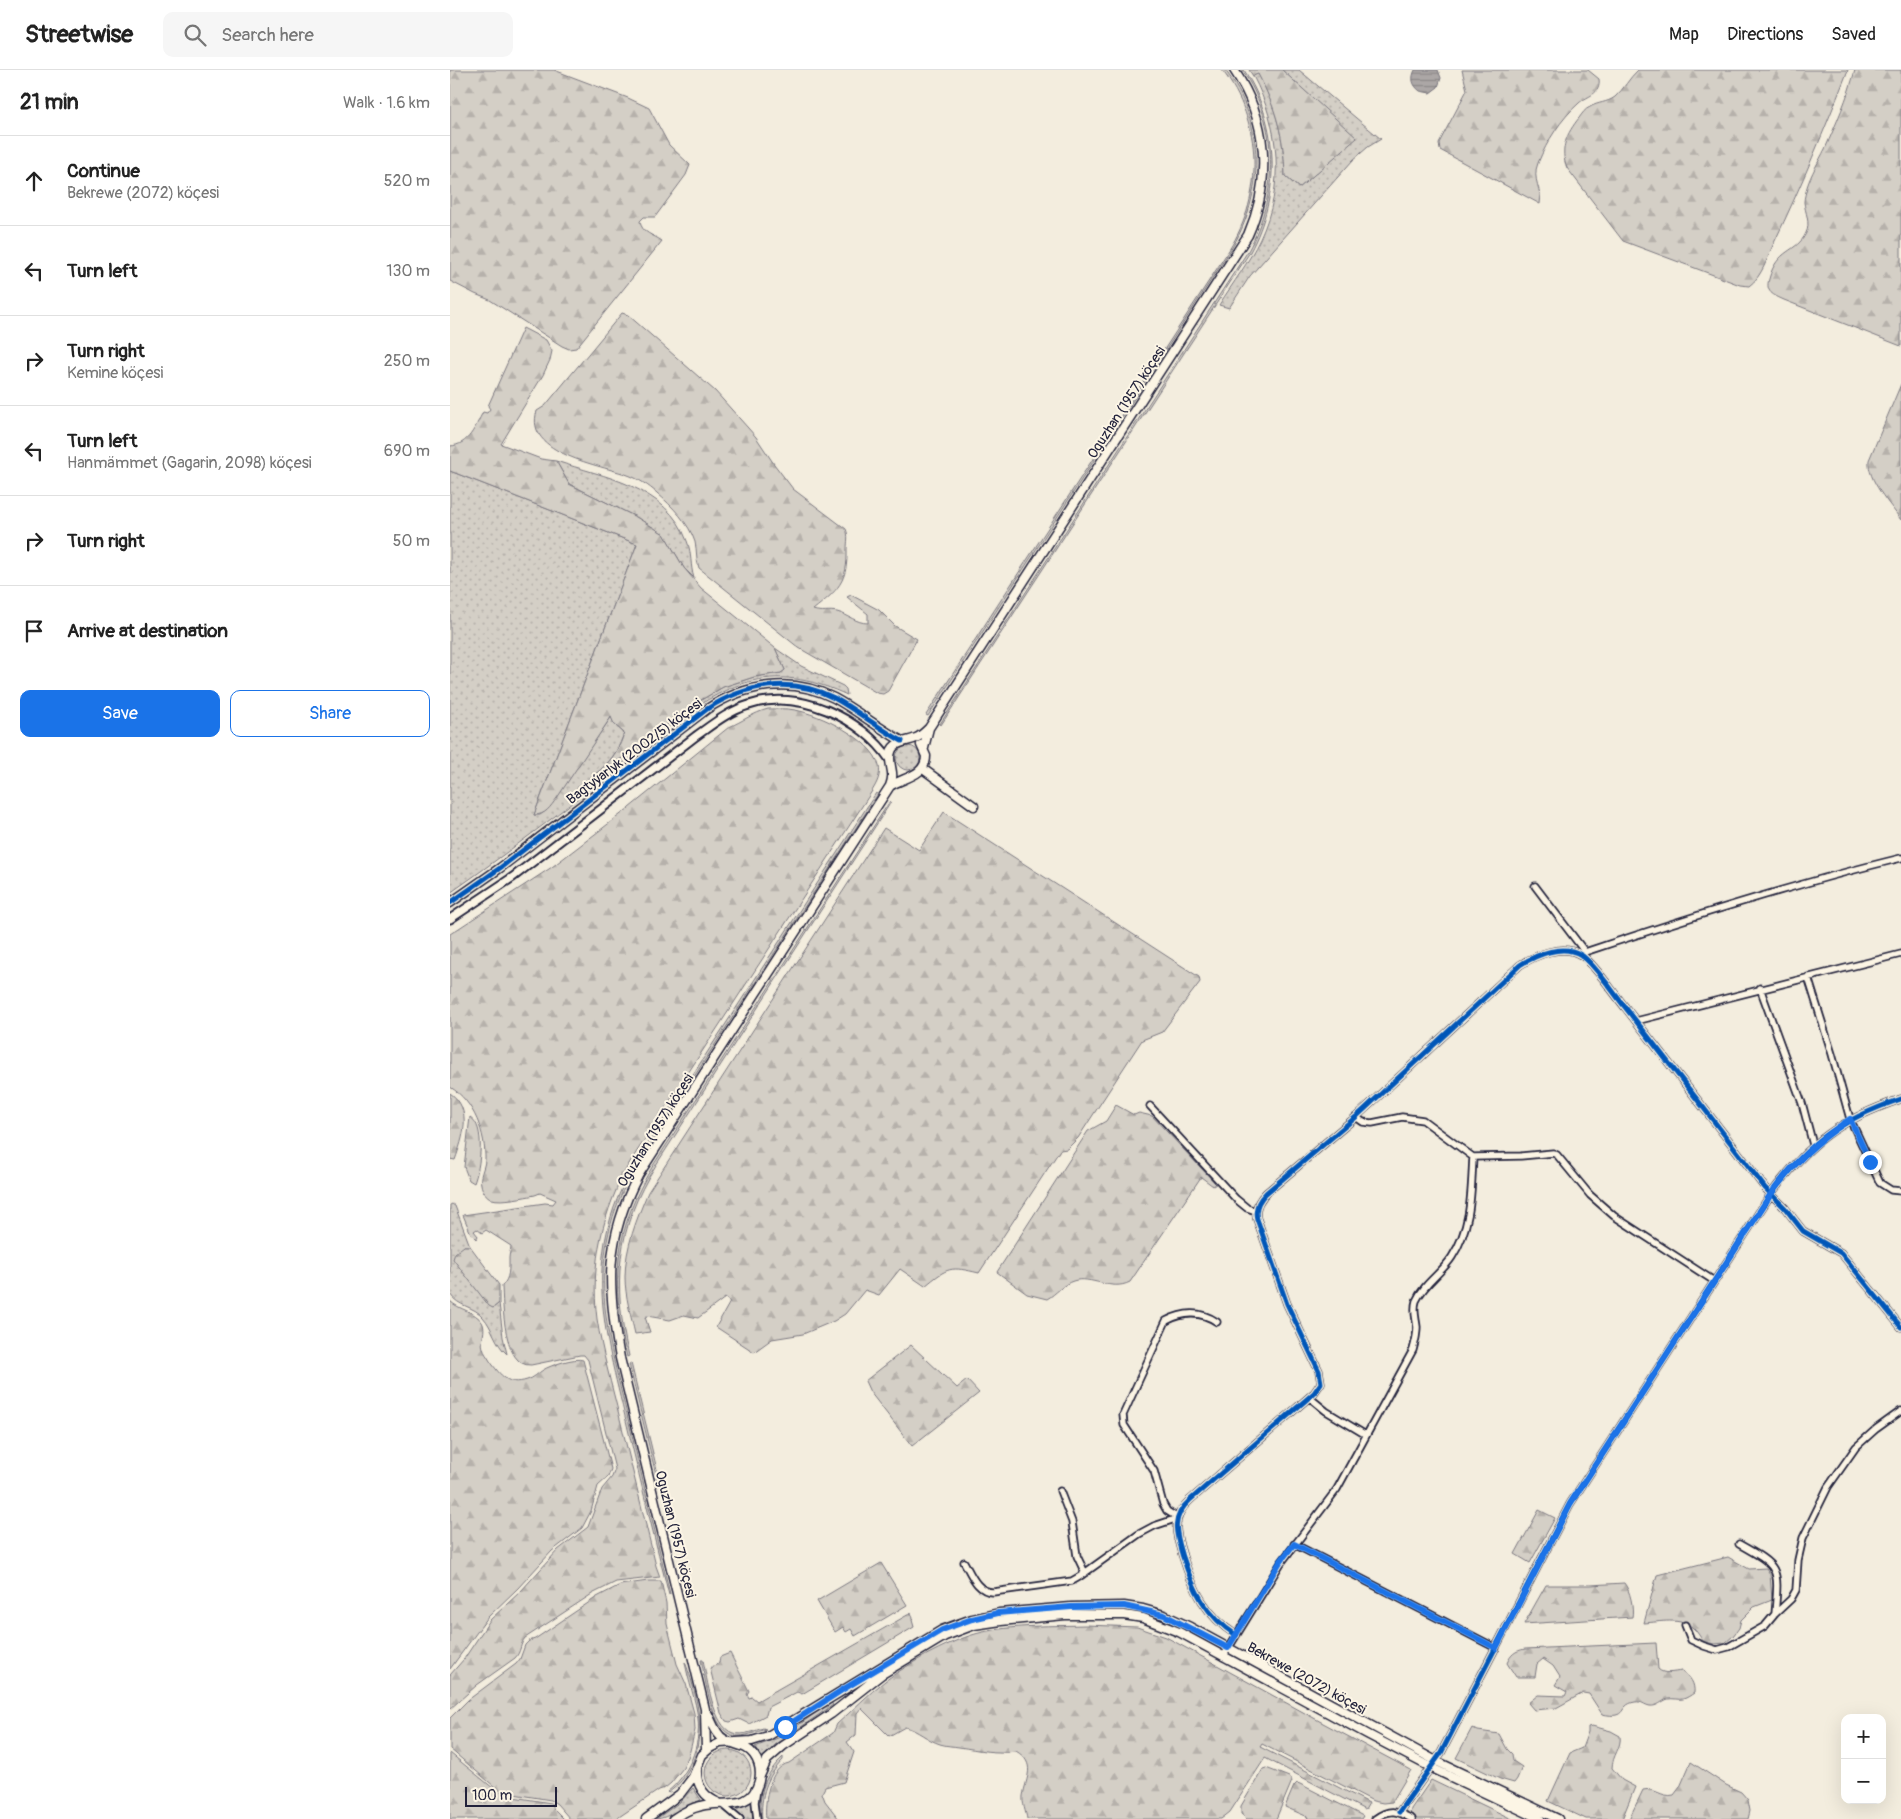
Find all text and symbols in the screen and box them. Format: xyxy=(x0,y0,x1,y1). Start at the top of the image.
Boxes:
search box xyxy=(163,12,513,57)
text: Streetwise xyxy=(25,20,133,49)
icon: search xyxy=(181,21,209,49)
text: Search here xyxy=(221,23,314,47)
text: Map xyxy=(1669,23,1699,46)
text: Directions xyxy=(1727,23,1803,46)
text: Saved xyxy=(1831,23,1876,46)
text: 21 min xyxy=(20,89,79,116)
text: Walk · 1.6 km xyxy=(343,93,430,113)
text: Continue xyxy=(67,159,140,183)
icon: ahead xyxy=(20,167,48,195)
text: 520 m xyxy=(384,171,430,191)
text: Bekrewe (2072) köçesi xyxy=(67,183,219,203)
icon: left xyxy=(20,257,48,285)
text: Turn left xyxy=(67,259,137,283)
text: 130 m xyxy=(386,261,430,281)
text: Turn right xyxy=(67,339,145,363)
street label: Oguzhan (1957) köçesi xyxy=(1084,343,1169,462)
icon: right xyxy=(20,347,48,375)
text: 250 m xyxy=(384,351,430,371)
text: Kemine köçesi xyxy=(67,363,163,383)
text: Turn left xyxy=(67,429,137,453)
icon: left xyxy=(20,437,48,465)
text: 690 m xyxy=(384,441,430,461)
text: Hanmämmet (Gagarin, 2098) köçesi xyxy=(67,453,312,473)
icon: right xyxy=(20,527,48,555)
text: Turn right xyxy=(67,529,145,553)
text: 50 m xyxy=(393,531,430,551)
icon: arrive xyxy=(20,617,48,645)
text: Arrive at destination xyxy=(67,619,228,643)
button: Save xyxy=(20,690,220,737)
button: Share xyxy=(230,690,430,737)
street label: Bagtyýarlyk (2002/5) köçesi xyxy=(563,695,706,808)
street label: Oguzhan (1957) köçesi xyxy=(614,1070,697,1190)
route end xyxy=(1859,1151,1882,1174)
street label: Oguzhan (1957) köçesi xyxy=(651,1469,700,1600)
street label: Bekrewe (2072) köçesi xyxy=(1244,1639,1370,1718)
map controls xyxy=(1841,1714,1886,1804)
button: + xyxy=(1841,1714,1886,1759)
route start xyxy=(774,1716,797,1739)
button: − xyxy=(1841,1759,1886,1804)
scale bar xyxy=(465,1784,558,1807)
text: 100 m xyxy=(472,1787,512,1804)

